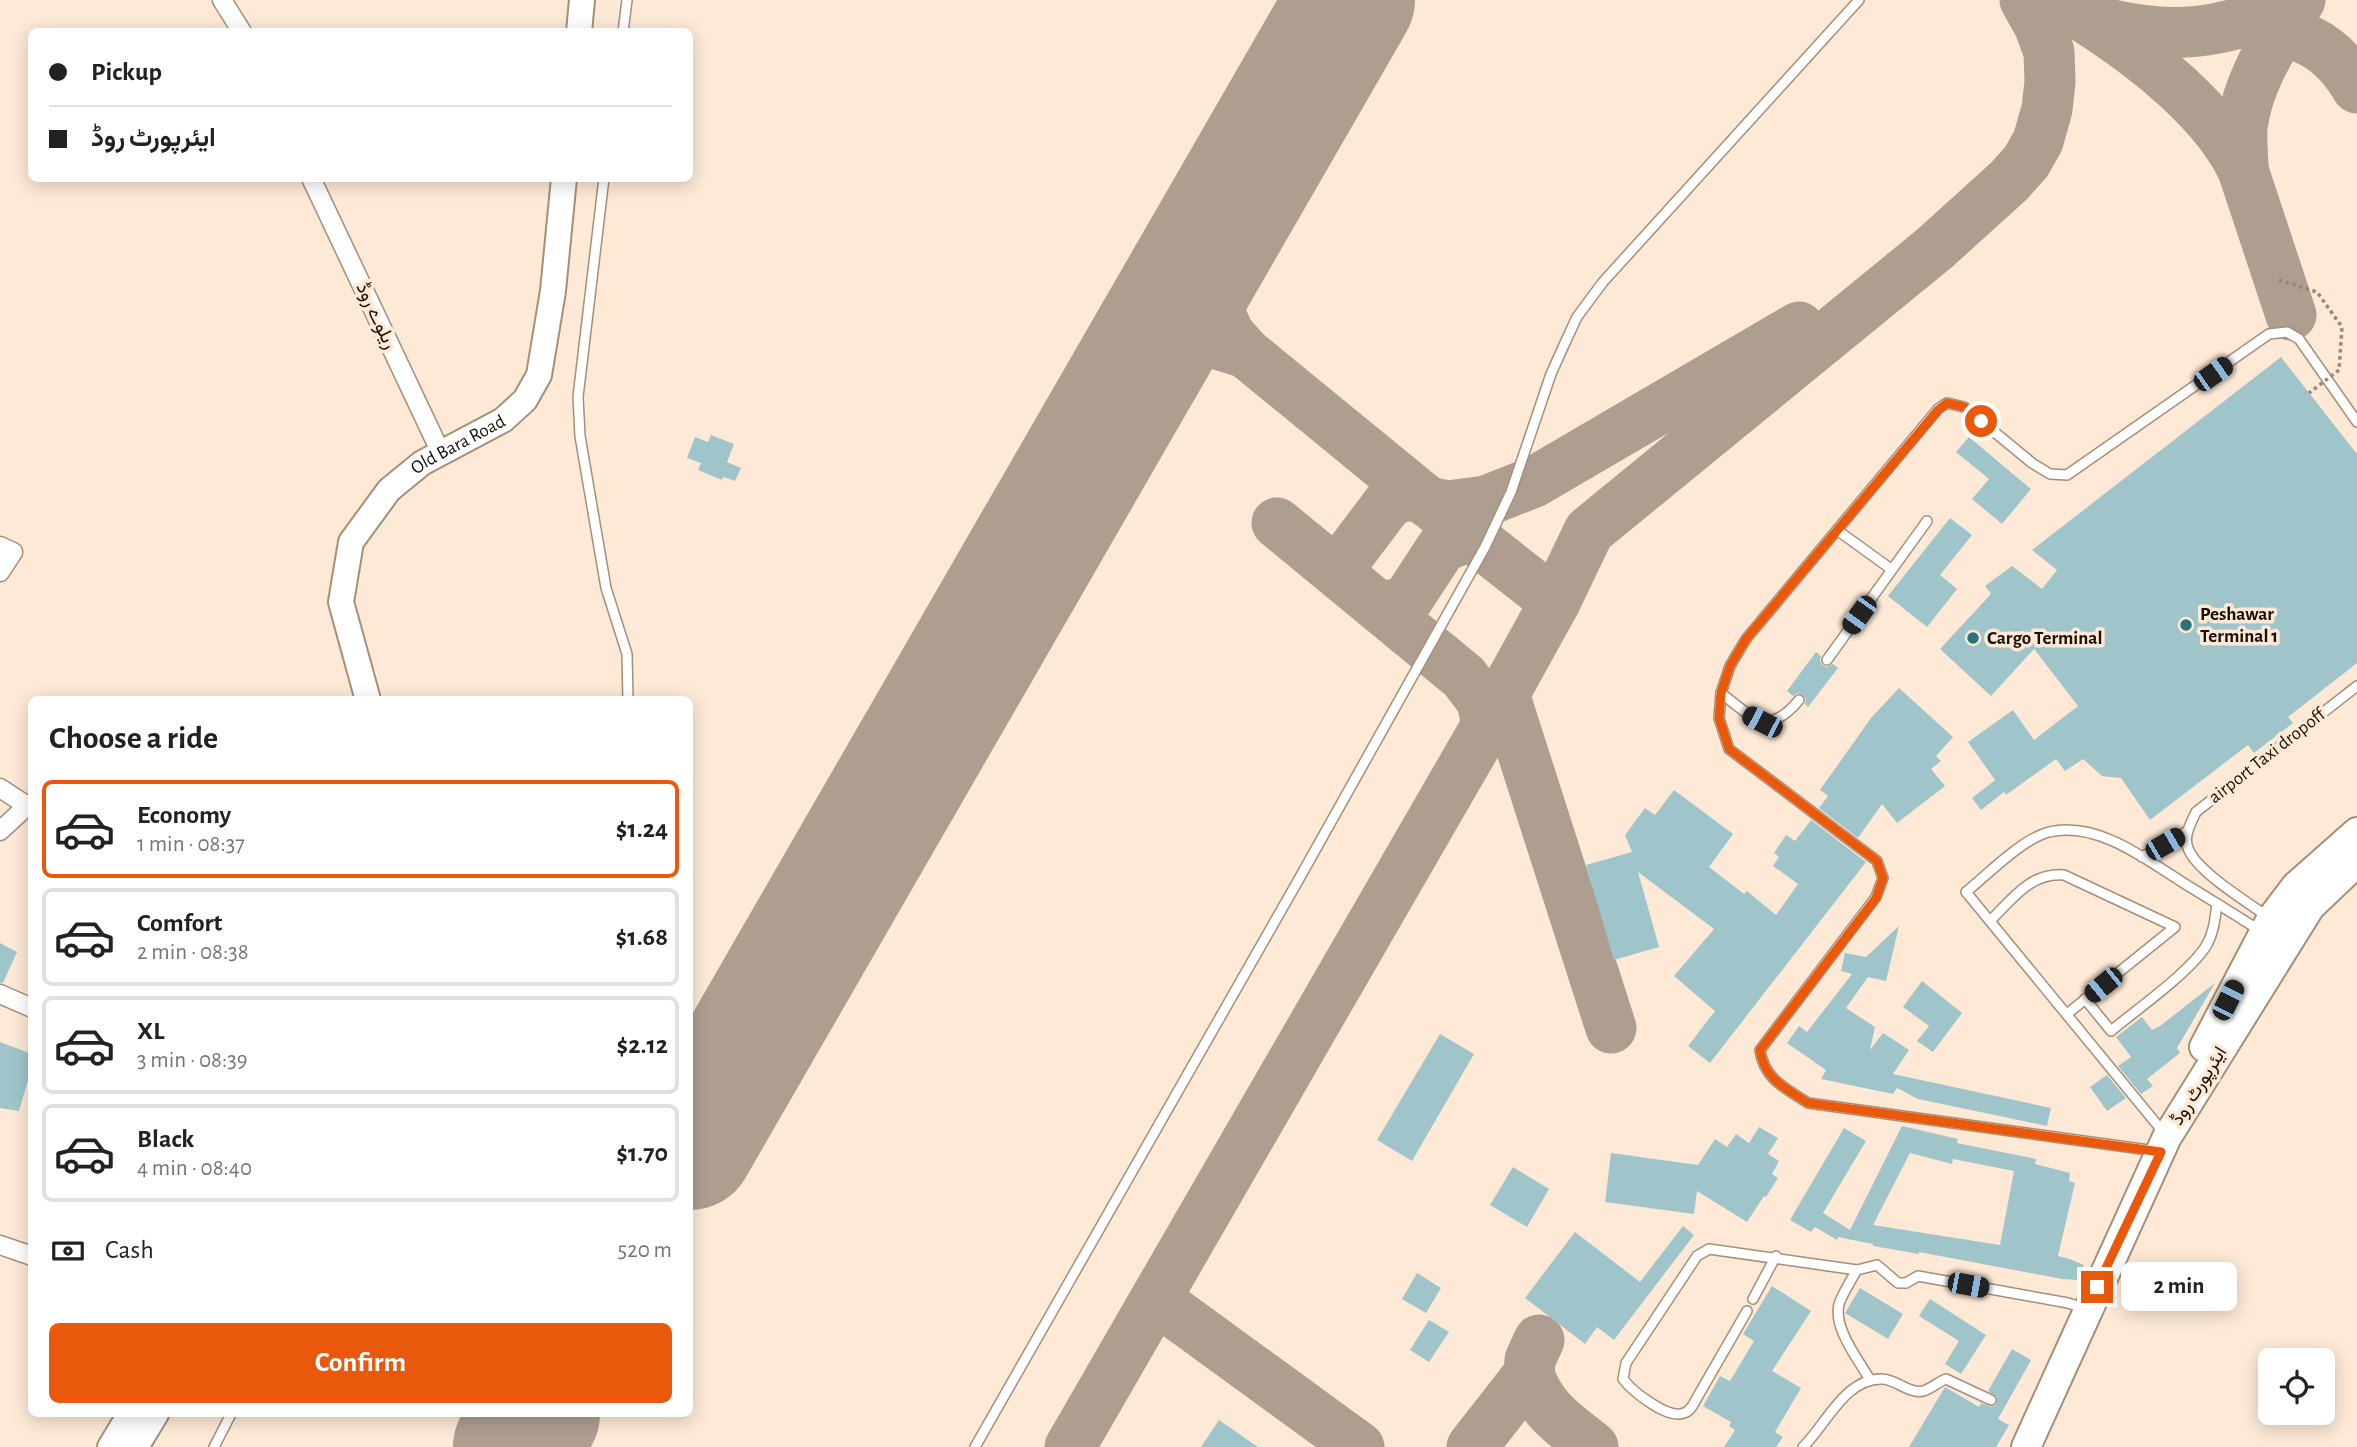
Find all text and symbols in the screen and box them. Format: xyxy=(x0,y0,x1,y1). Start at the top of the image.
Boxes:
text: Pickup xyxy=(91,59,162,85)
text: ایئرپورٹ روڈ xyxy=(91,125,216,151)
street label: ریلوے روڈ xyxy=(352,280,400,352)
car xyxy=(2190,353,2237,395)
route start xyxy=(1965,405,1997,437)
street label: Old Bara Road xyxy=(407,411,508,478)
car xyxy=(1839,592,1880,638)
place label: Peshawar Terminal 1 xyxy=(2200,605,2278,646)
marker: Peshawar Terminal 1 xyxy=(2178,617,2194,633)
place label: Cargo Terminal xyxy=(1987,629,2102,648)
marker: Cargo Terminal xyxy=(1965,630,1981,646)
car xyxy=(1739,703,1786,741)
street label: airport Taxi dropoff xyxy=(2205,704,2330,807)
text: Choose a ride xyxy=(49,722,218,754)
icon: car xyxy=(53,798,116,861)
text: Economy xyxy=(137,802,231,828)
text: $1.24 xyxy=(616,816,668,842)
car xyxy=(2142,824,2189,864)
text: 1 min · 08:37 xyxy=(137,833,245,856)
icon: car xyxy=(53,906,116,969)
text: Comfort xyxy=(137,910,222,936)
text: $1.68 xyxy=(616,924,668,950)
text: 2 min · 08:38 xyxy=(137,941,249,964)
car xyxy=(2081,964,2126,1006)
car xyxy=(2210,977,2247,1023)
icon: car xyxy=(53,1014,116,1077)
text: XL xyxy=(137,1018,164,1044)
text: $2.12 xyxy=(616,1032,668,1058)
street label: ایئرپورٹ روڈ xyxy=(2167,1043,2233,1130)
text: 3 min · 08:39 xyxy=(137,1049,248,1072)
icon: car xyxy=(53,1122,116,1185)
text: Black xyxy=(137,1126,194,1152)
text: $1.70 xyxy=(616,1140,668,1166)
text: 4 min · 08:40 xyxy=(137,1157,252,1180)
icon: cash xyxy=(49,1232,87,1270)
text: Cash xyxy=(105,1237,154,1263)
text: 520 m xyxy=(618,1239,672,1262)
callout: 2 min xyxy=(2122,1262,2237,1312)
car xyxy=(1946,1271,1991,1299)
route end xyxy=(2081,1271,2113,1303)
text: 2 min xyxy=(2153,1275,2205,1298)
button: Confirm xyxy=(49,1323,672,1403)
map controls xyxy=(2258,1348,2335,1425)
button: locate xyxy=(2258,1348,2335,1425)

